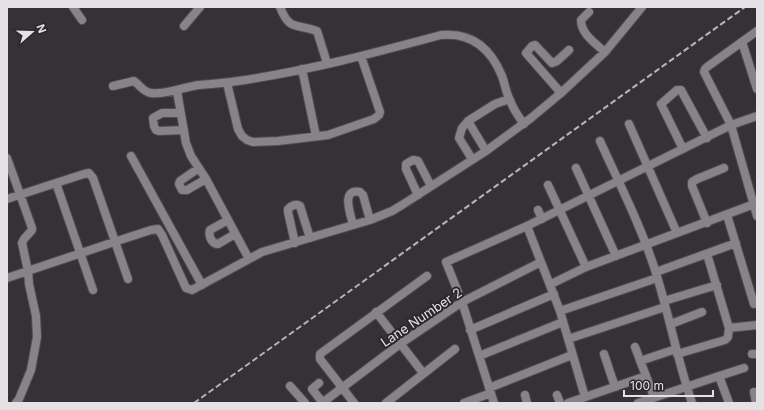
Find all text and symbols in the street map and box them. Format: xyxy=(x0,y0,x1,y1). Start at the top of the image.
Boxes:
north arrow xyxy=(12,12,52,52)
text: N xyxy=(33,22,49,35)
street label: Lane Number 2 xyxy=(377,284,465,350)
scale bar xyxy=(624,372,713,398)
text: 100 m xyxy=(630,378,664,393)

